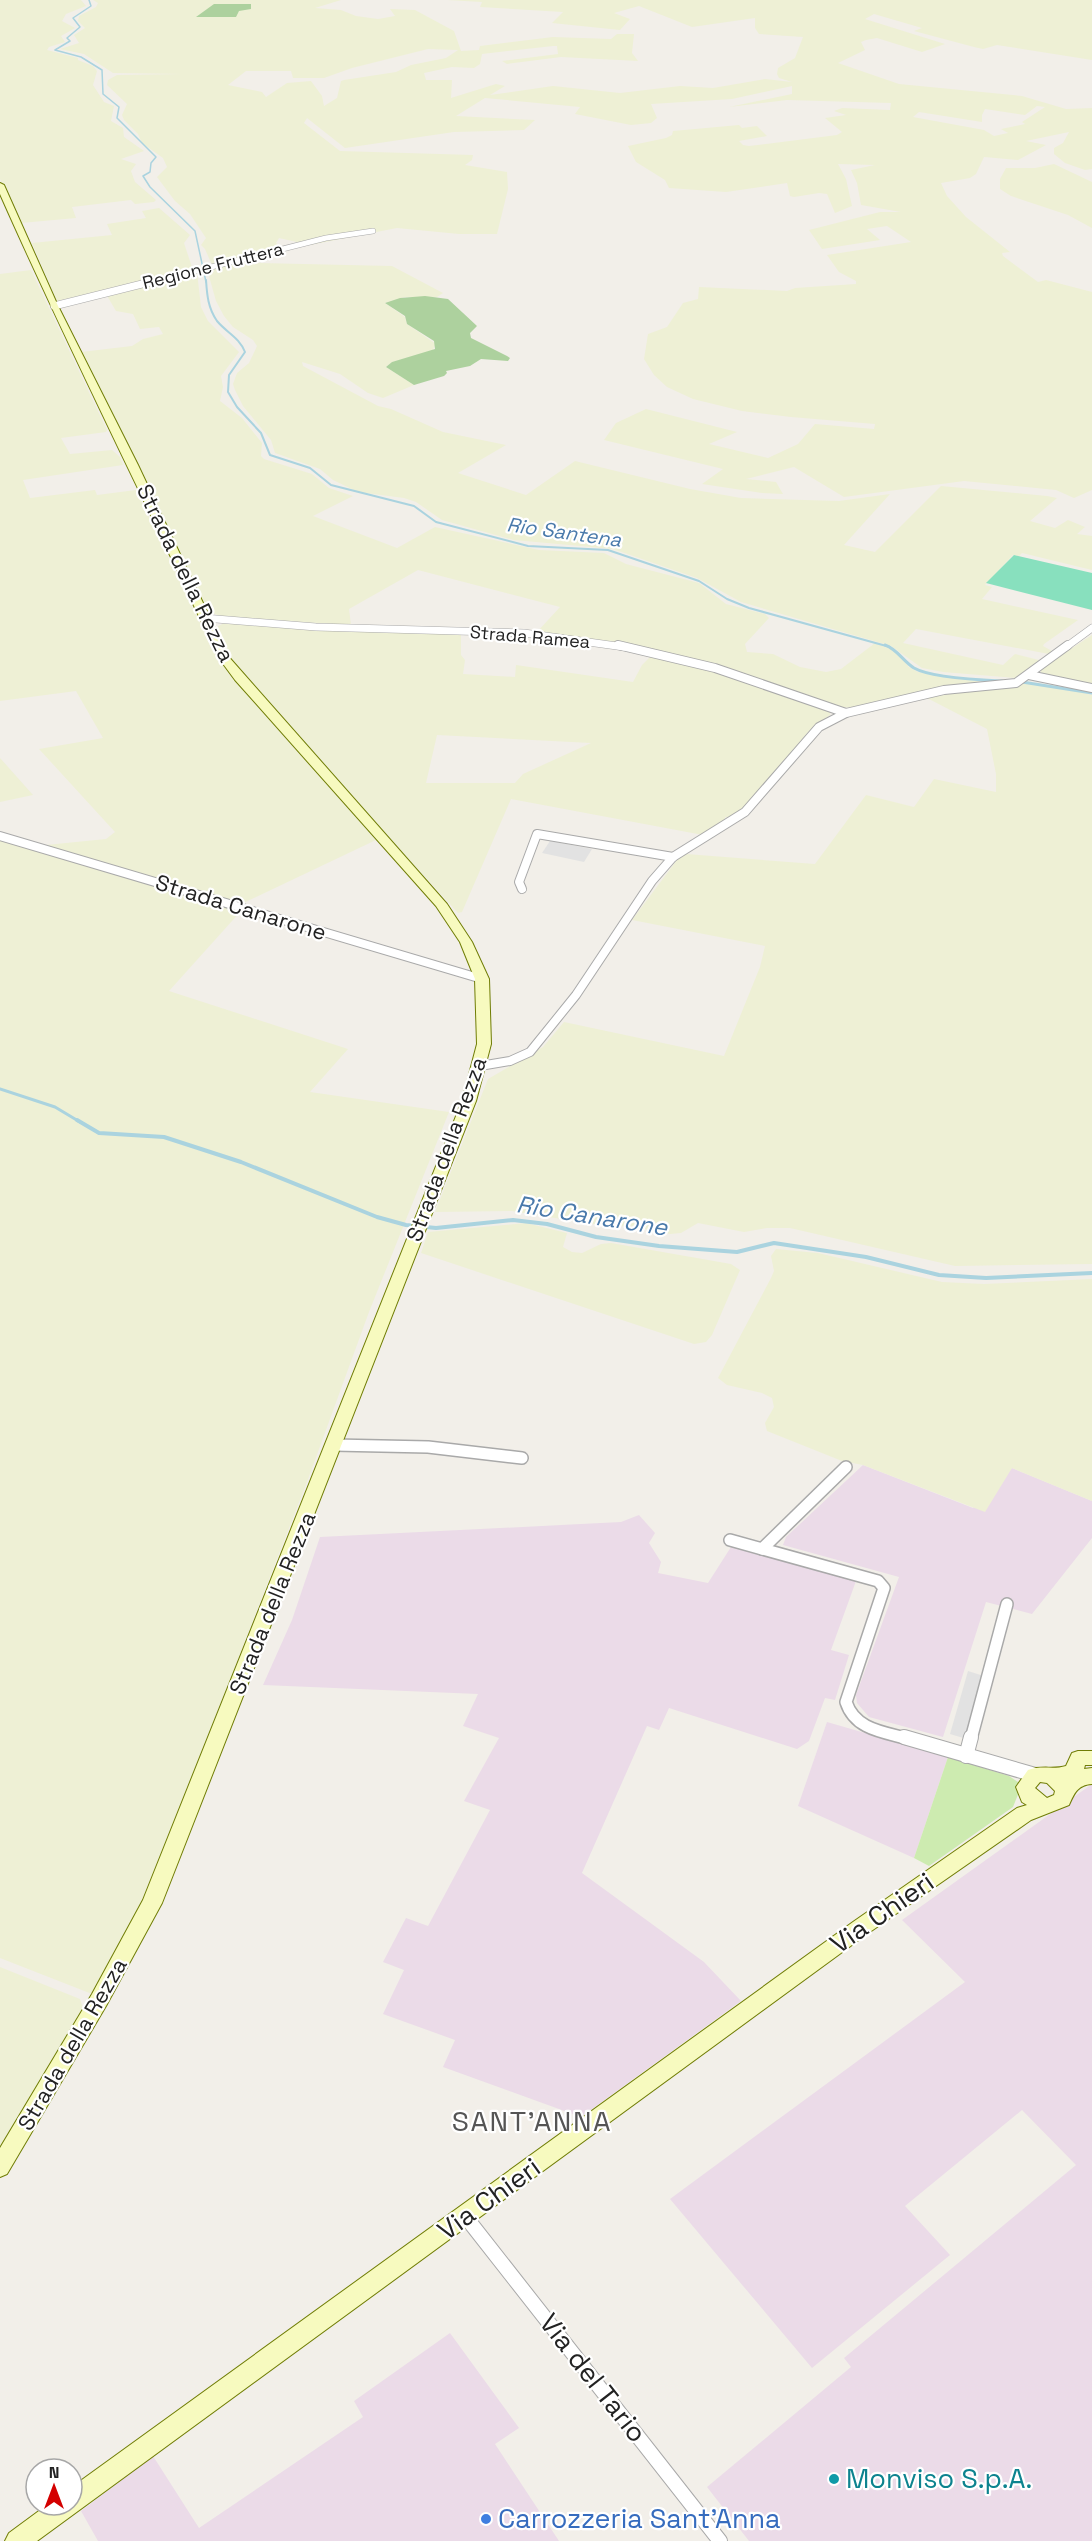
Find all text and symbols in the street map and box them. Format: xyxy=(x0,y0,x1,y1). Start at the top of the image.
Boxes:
street label: Regione Fruttera xyxy=(140,237,286,294)
street label: Strada della Rezza xyxy=(131,479,241,667)
water label: Rio Santena xyxy=(505,511,623,553)
street label: Strada Ramea xyxy=(469,620,591,653)
street label: Strada Canarone xyxy=(152,868,330,946)
street label: Strada della Rezza xyxy=(400,1052,493,1245)
water label: Rio Canarone xyxy=(515,1188,670,1243)
street label: Strada della Rezza xyxy=(223,1507,322,1698)
street label: Via Chieri xyxy=(823,1864,941,1961)
street label: Strada della Rezza xyxy=(11,1952,133,2135)
district label: SANT'ANNA xyxy=(452,2103,612,2139)
street label: Via Chieri xyxy=(430,2149,547,2248)
street label: Via del Tario xyxy=(532,2306,655,2449)
north arrow xyxy=(24,2457,84,2517)
place label: Monviso S.p.A. xyxy=(846,2461,1032,2496)
text: N xyxy=(49,2462,59,2483)
marker: Monviso S.p.A. xyxy=(827,2472,841,2486)
place label: Carrozzeria Sant'Anna xyxy=(498,2501,781,2536)
marker: Carrozzeria Sant'Anna xyxy=(479,2512,493,2526)

